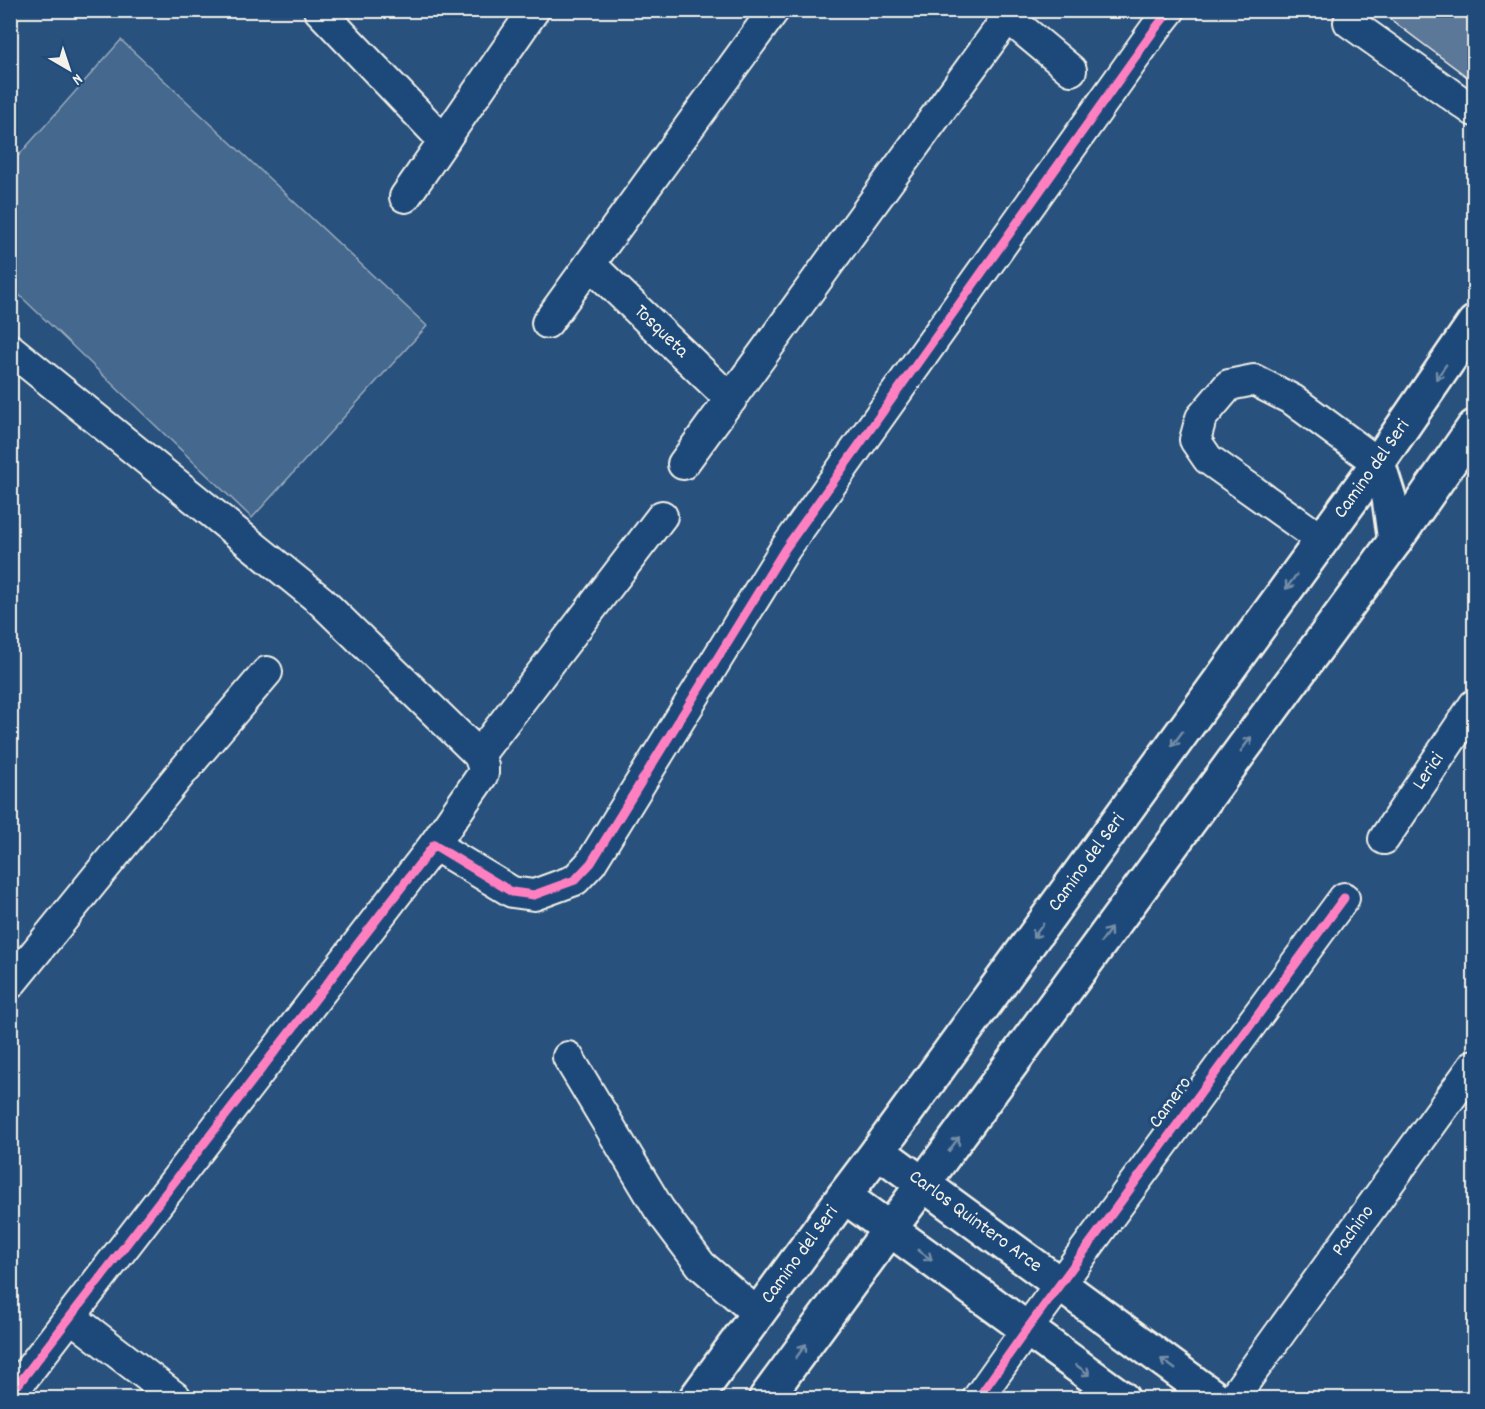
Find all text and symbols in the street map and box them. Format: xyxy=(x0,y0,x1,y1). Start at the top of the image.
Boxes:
north arrow xyxy=(39,39,99,99)
text: N xyxy=(66,67,87,90)
street label: Tosqueta xyxy=(627,299,695,366)
one-way arrow xyxy=(1435,363,1447,379)
street label: Camino del Seri xyxy=(1328,414,1418,525)
one-way arrow xyxy=(1285,573,1297,589)
one-way arrow xyxy=(1171,731,1183,747)
one-way arrow xyxy=(1240,736,1252,752)
street label: Lerici xyxy=(1406,747,1452,796)
street label: Camino del Seri xyxy=(1042,808,1133,918)
one-way arrow xyxy=(1032,923,1044,939)
one-way arrow xyxy=(1100,928,1112,944)
street label: Camero xyxy=(1143,1071,1199,1135)
one-way arrow xyxy=(948,1136,960,1152)
street label: Carlos Quintero Arce xyxy=(902,1164,1047,1280)
street label: Camino del Seri xyxy=(755,1200,846,1310)
street label: Pachino xyxy=(1326,1200,1382,1263)
one-way arrow xyxy=(917,1249,933,1261)
one-way arrow xyxy=(795,1344,807,1360)
one-way arrow xyxy=(1161,1358,1177,1370)
one-way arrow xyxy=(1074,1364,1090,1376)

